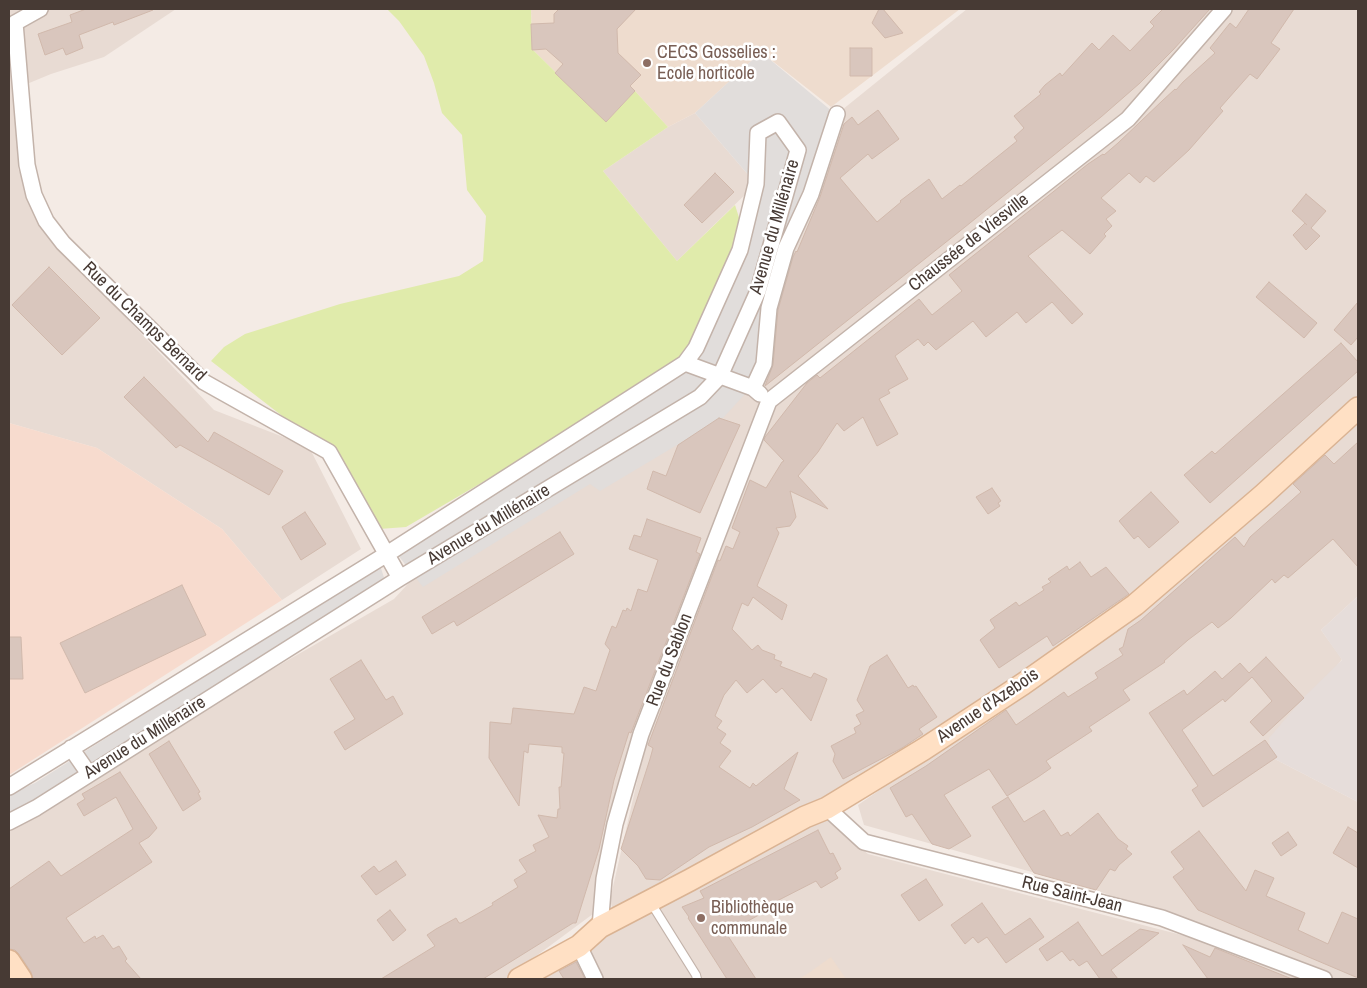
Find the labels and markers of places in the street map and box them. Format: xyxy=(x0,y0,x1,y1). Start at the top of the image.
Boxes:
place label: CECS Gosselies : Ecole horticole xyxy=(657,42,776,84)
marker: CECS Gosselies : Ecole horticole xyxy=(641,57,653,69)
place label: Bibliothèque communale xyxy=(711,897,794,940)
marker: Bibliothèque communale xyxy=(695,912,707,924)

